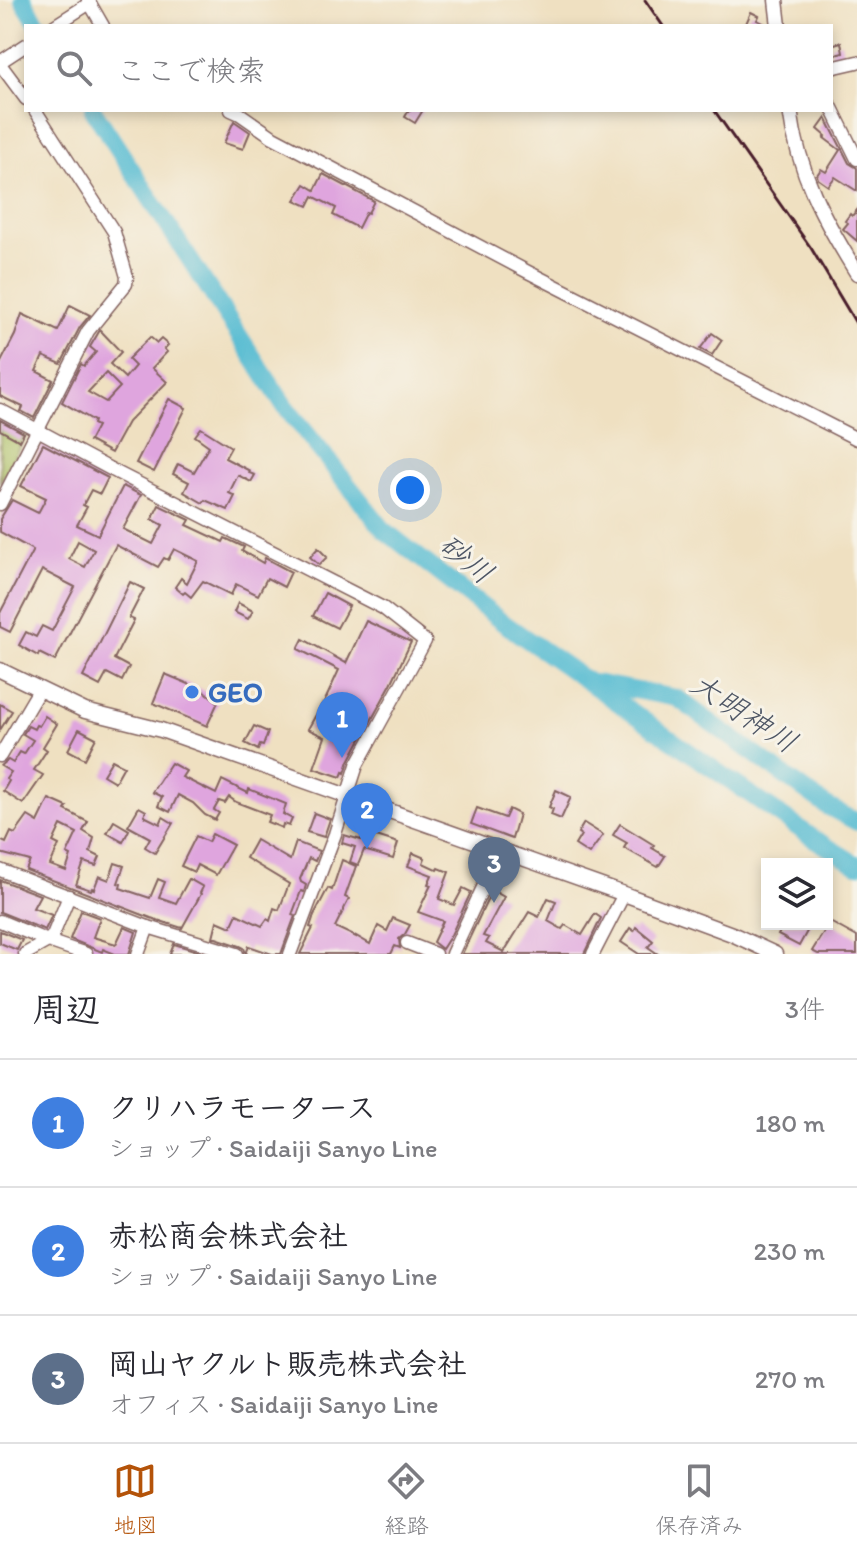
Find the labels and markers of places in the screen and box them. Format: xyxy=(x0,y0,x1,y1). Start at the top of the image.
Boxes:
place label: GEO xyxy=(208,675,263,709)
marker: GEO xyxy=(183,683,201,701)
pin: 1 xyxy=(316,692,368,758)
pin: 2 xyxy=(341,783,393,849)
pin: 3 xyxy=(468,837,520,903)

